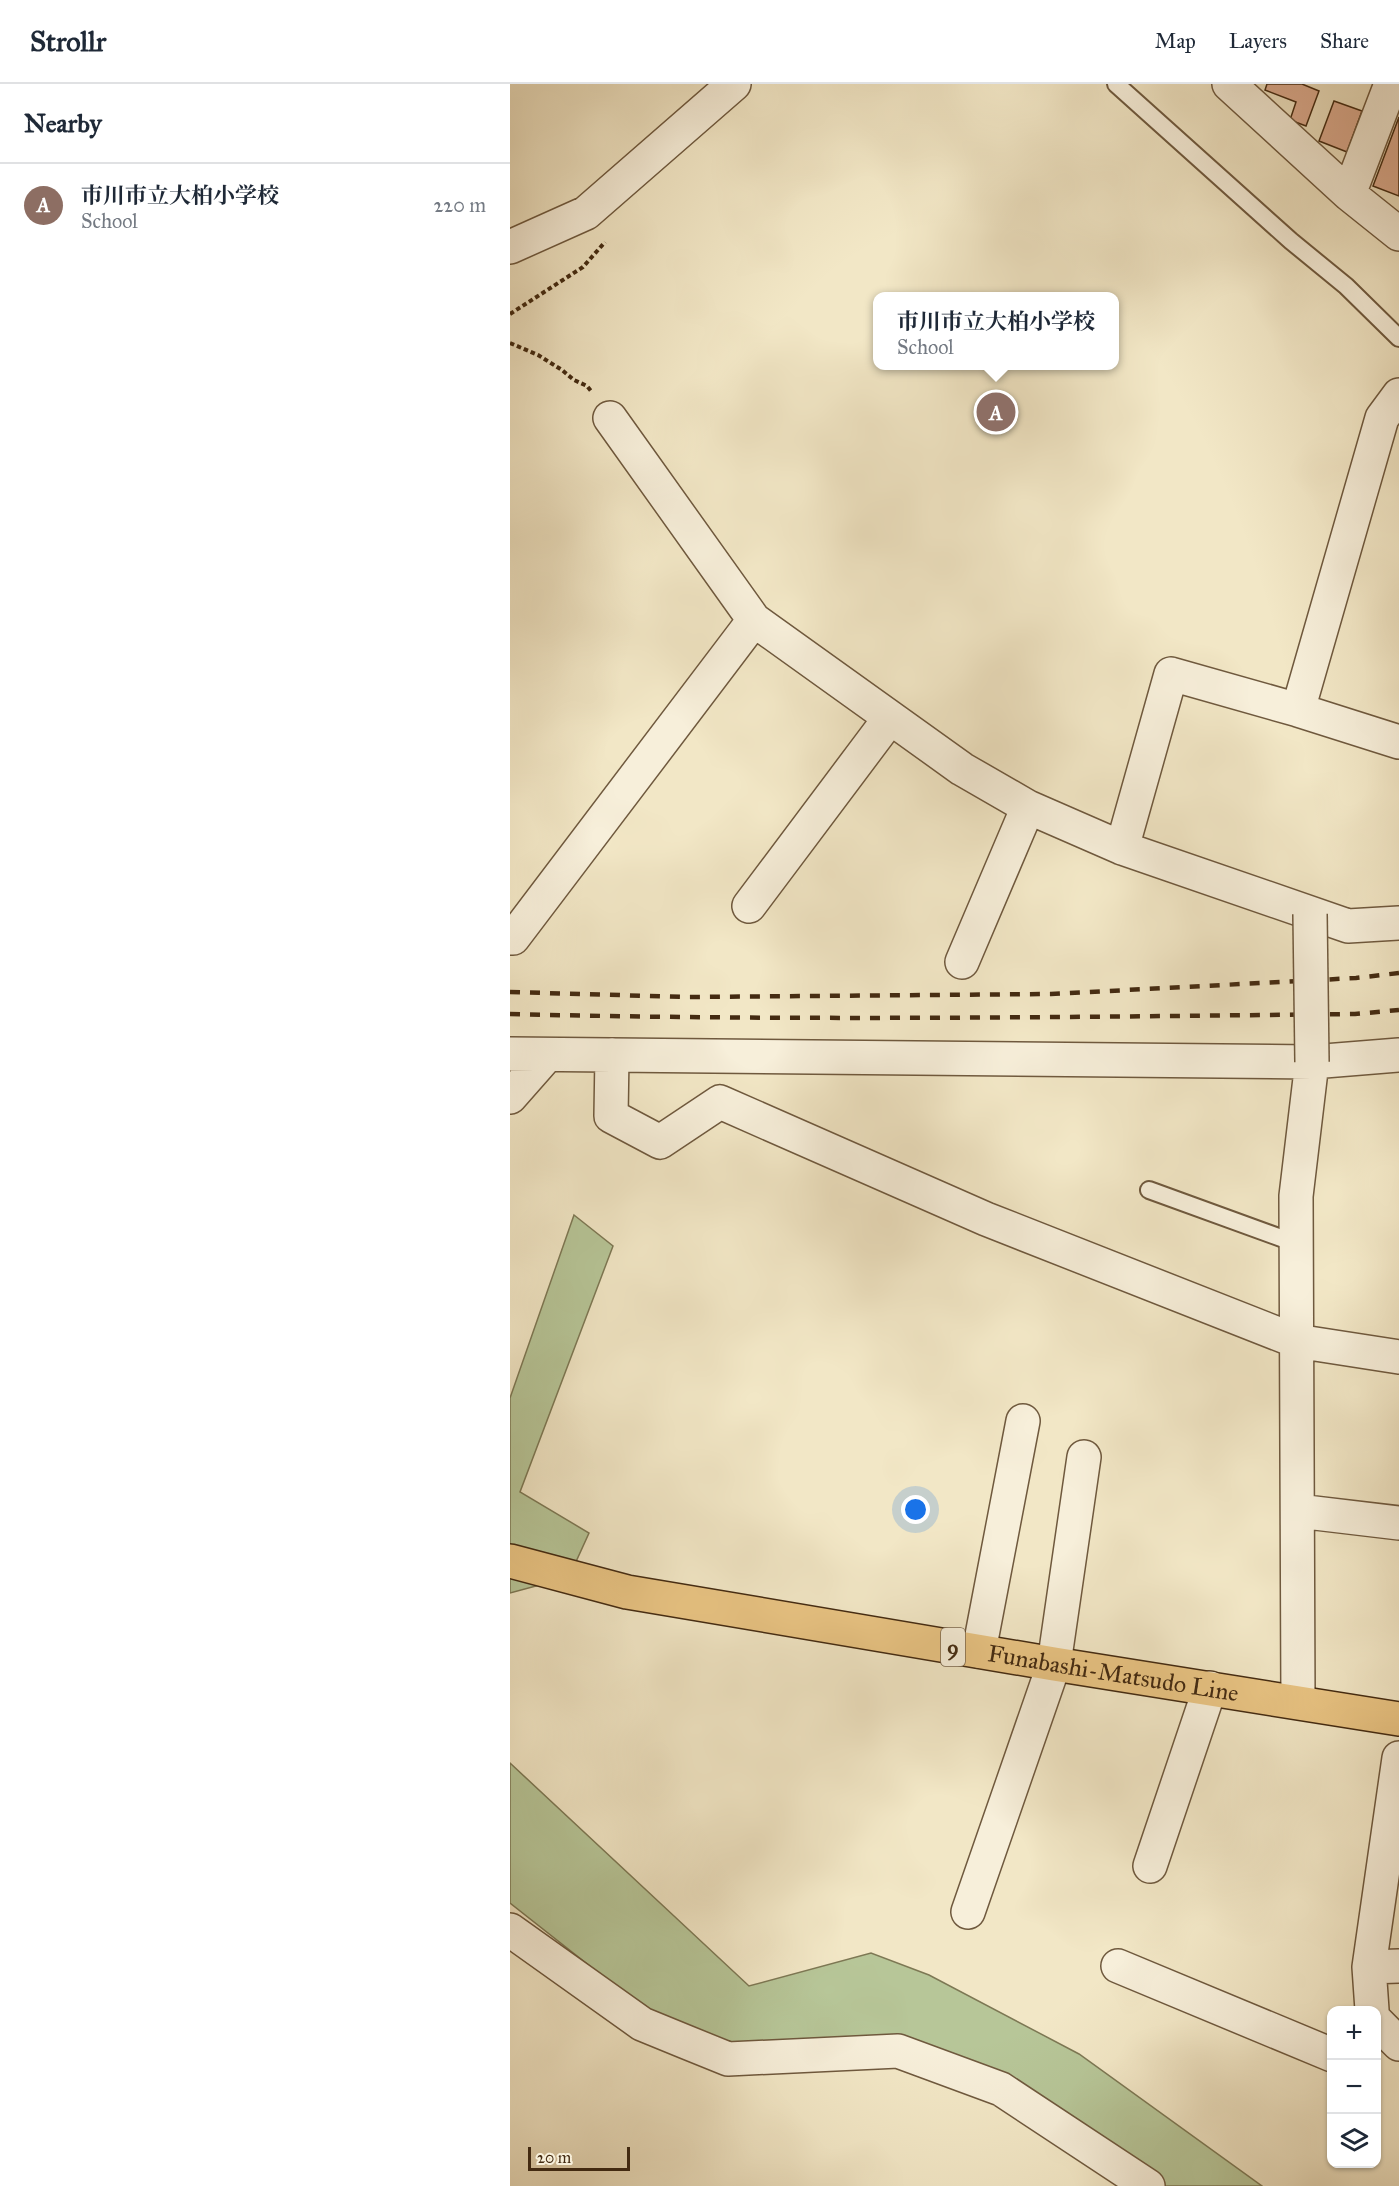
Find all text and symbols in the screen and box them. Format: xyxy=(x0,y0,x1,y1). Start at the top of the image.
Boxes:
text: Strollr xyxy=(30,24,106,59)
text: Map xyxy=(1155,28,1196,54)
text: Layers xyxy=(1229,28,1287,54)
text: Share xyxy=(1320,28,1369,54)
text: Nearby xyxy=(24,107,102,139)
text: 市川市立大柏小学校 xyxy=(81,182,279,209)
text: A xyxy=(37,193,50,217)
text: 220 m xyxy=(434,193,486,217)
text: School xyxy=(81,209,138,233)
popup xyxy=(873,292,1119,370)
text: 市川市立大柏小学校 xyxy=(897,308,1095,335)
text: School xyxy=(897,335,954,359)
pin: A xyxy=(976,390,1016,434)
your location xyxy=(901,1495,930,1524)
road number: 9 xyxy=(941,1628,965,1666)
street label: Funabashi-Matsudo Line xyxy=(986,1638,1241,1708)
map controls xyxy=(1327,2006,1381,2168)
button: + xyxy=(1327,2006,1381,2060)
button: − xyxy=(1327,2060,1381,2114)
button: layers xyxy=(1327,2114,1381,2168)
scale bar xyxy=(528,2144,630,2172)
text: 20 m xyxy=(537,2148,571,2167)

